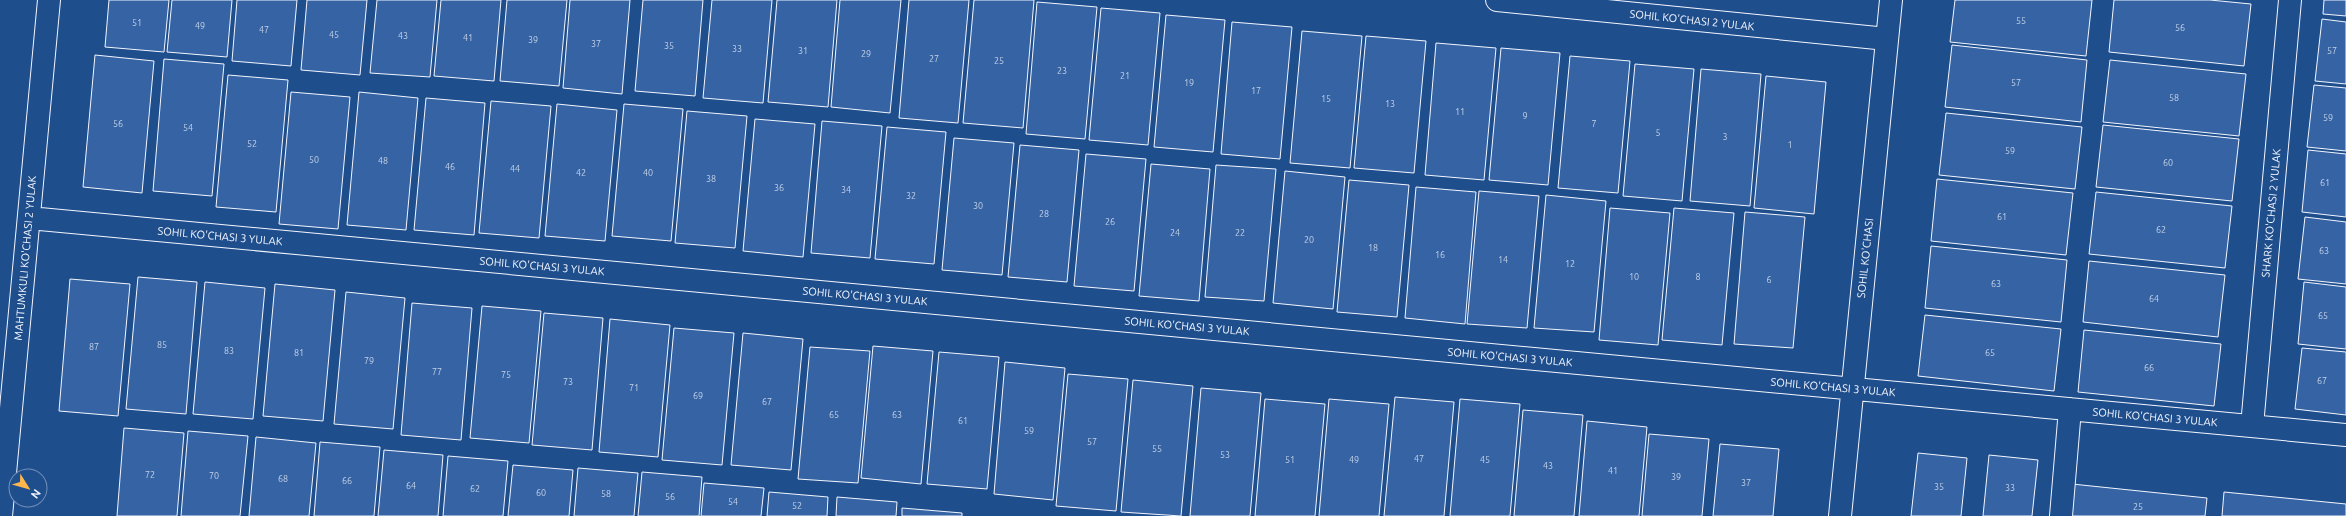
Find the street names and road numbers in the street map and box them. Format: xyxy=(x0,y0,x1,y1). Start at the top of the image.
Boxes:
street label: SOHIL KO'CHASI 2 YULAK xyxy=(1629,7,1755,33)
street label: SHARK KO'CHASI 2 YULAK xyxy=(2259,148,2283,278)
street label: MAHTUMKULI KO'CHASI 2 YULAK xyxy=(12,175,38,341)
street label: SOHIL KO'CHASI xyxy=(1855,217,1875,299)
street label: SOHIL KO'CHASI 3 YULAK xyxy=(157,225,283,247)
street label: SOHIL KO'CHASI 3 YULAK xyxy=(479,255,605,277)
street label: SOHIL KO'CHASI 3 YULAK xyxy=(802,285,928,307)
street label: SOHIL KO'CHASI 3 YULAK xyxy=(1124,315,1250,337)
street label: SOHIL KO'CHASI 3 YULAK xyxy=(1447,346,1573,368)
street label: SOHIL KO'CHASI 3 YULAK xyxy=(1770,376,1896,398)
street label: SOHIL KO'CHASI 3 YULAK xyxy=(2092,406,2218,428)

